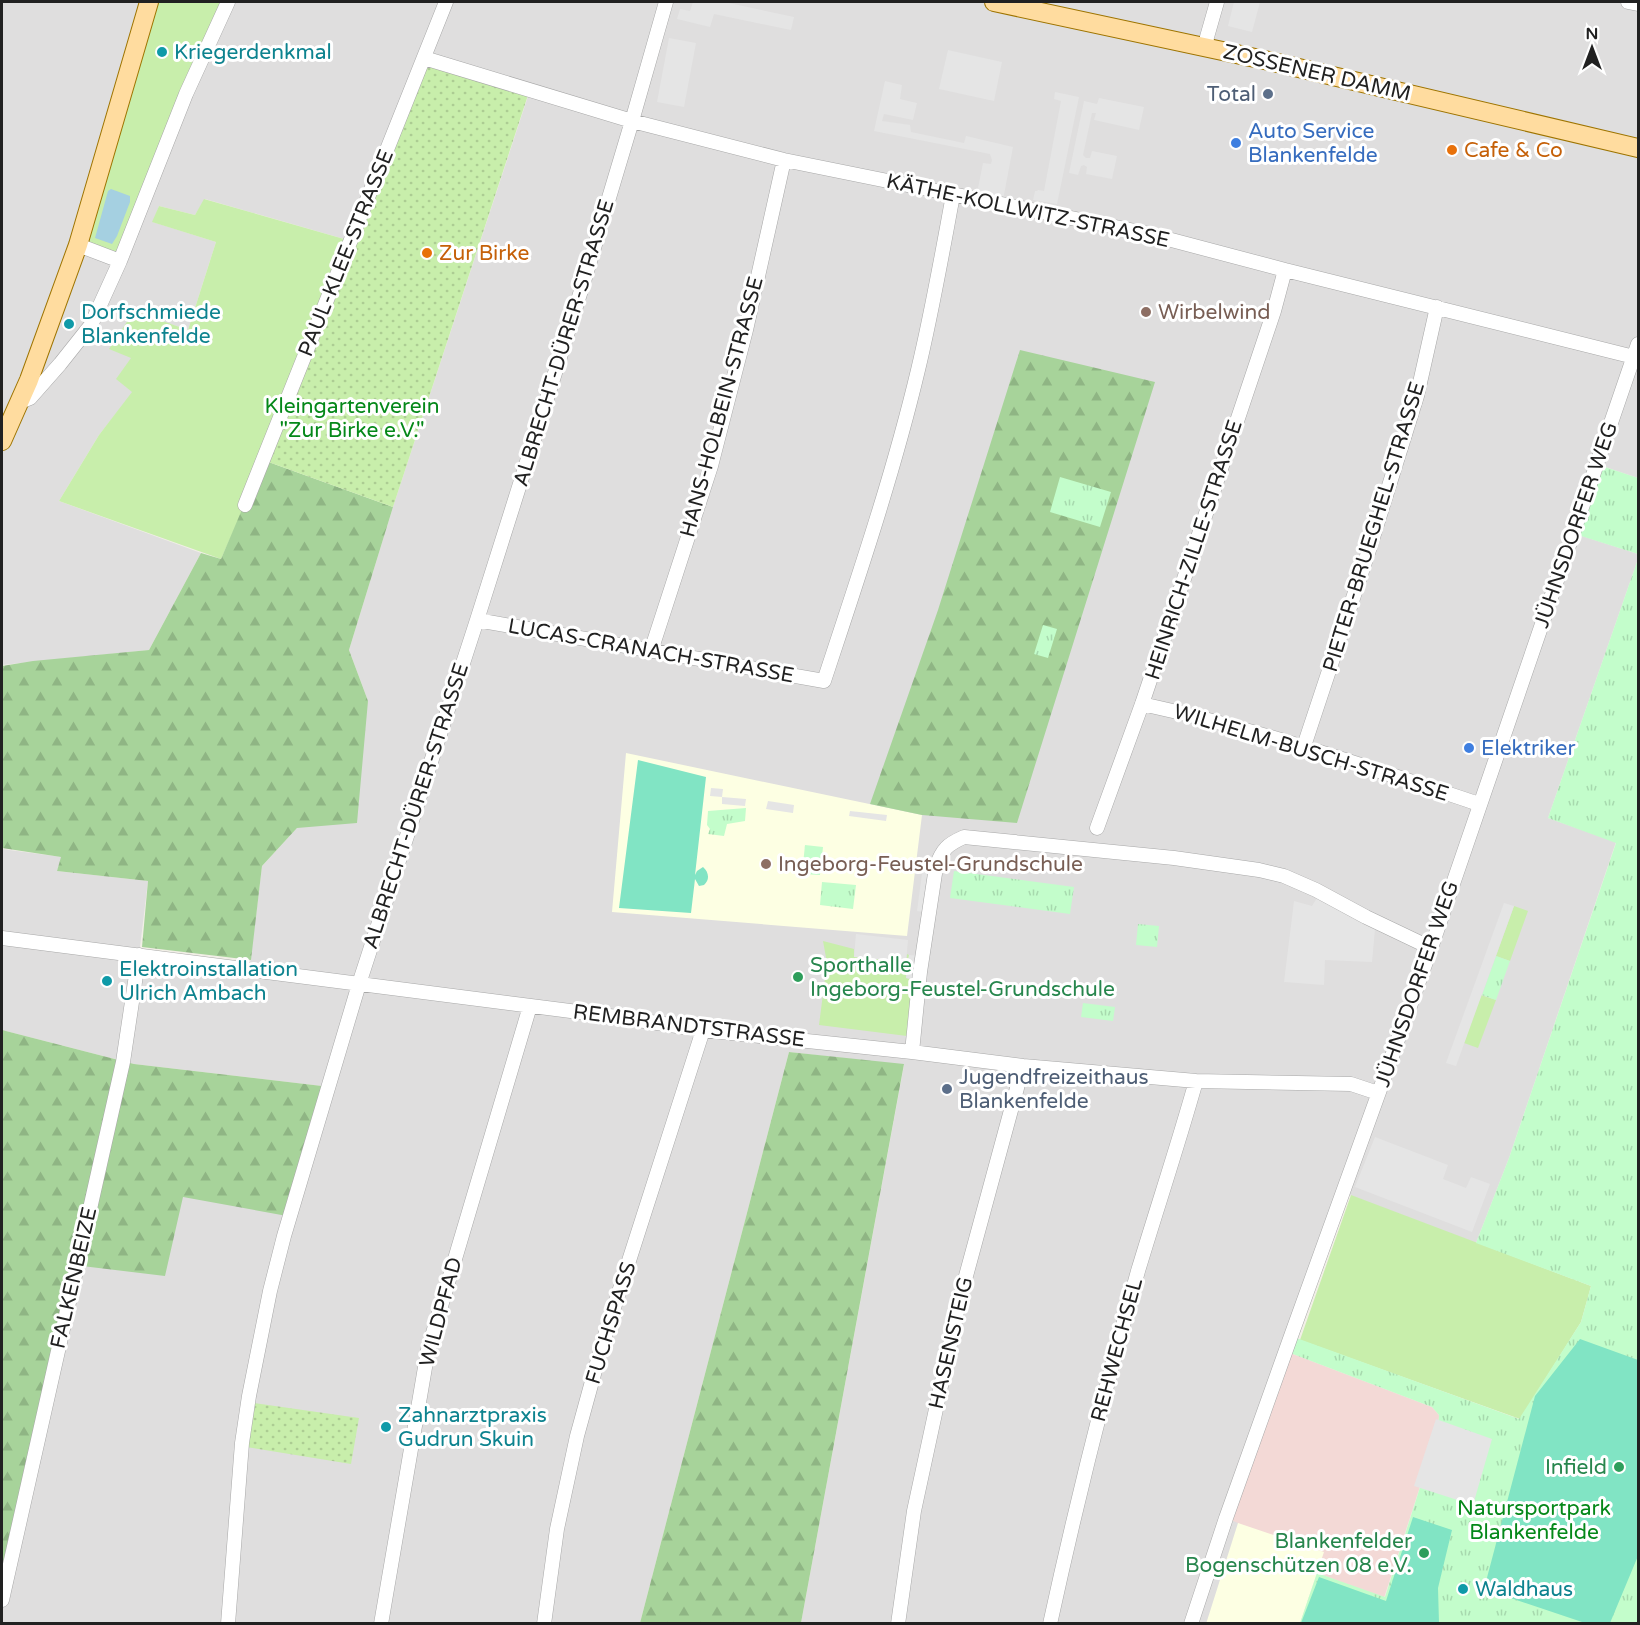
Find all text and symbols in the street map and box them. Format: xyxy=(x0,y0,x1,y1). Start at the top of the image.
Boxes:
north arrow xyxy=(1562,18,1622,78)
text: N xyxy=(1586,24,1598,44)
street label: ZOSSENER DAMM xyxy=(1221,39,1413,107)
place label: Kriegerdenkmal xyxy=(174,40,332,65)
marker: Kriegerdenkmal xyxy=(155,45,169,59)
place label: Total xyxy=(1207,82,1256,107)
marker: Total xyxy=(1261,87,1275,101)
place label: Auto Service Blankenfelde xyxy=(1248,119,1378,168)
marker: Auto Service Blankenfelde xyxy=(1229,136,1243,150)
place label: Cafe & Co xyxy=(1464,138,1563,163)
marker: Cafe & Co xyxy=(1445,143,1459,157)
street label: PAUL-KLEE-STRASSE xyxy=(293,146,399,360)
street label: KÄTHE-KOLLWITZ-STRASSE xyxy=(884,169,1172,253)
street label: ALBRECHT-DÜRER-STRASSE xyxy=(508,196,620,490)
place label: Zur Birke xyxy=(439,241,530,266)
marker: Zur Birke xyxy=(420,246,434,260)
street label: HANS-HOLBEIN-STRASSE xyxy=(675,274,769,540)
place label: Dorfschmiede Blankenfelde xyxy=(81,300,221,349)
place label: Wirbelwind xyxy=(1158,300,1271,325)
marker: Wirbelwind xyxy=(1139,305,1153,319)
marker: Dorfschmiede Blankenfelde xyxy=(62,317,76,331)
street label: PIETER-BRUEGHEL-STRASSE xyxy=(1318,379,1430,675)
park label: Kleingartenverein "Zur Birke e.V." xyxy=(264,394,440,443)
street label: HEINRICH-ZILLE-STRASSE xyxy=(1140,417,1248,683)
street label: JÜHNSDORFER WEG xyxy=(1529,419,1623,631)
street label: LUCAS-CRANACH-STRASSE xyxy=(506,613,796,689)
street label: ALBRECHT-DÜRER-STRASSE xyxy=(358,660,474,952)
street label: WILHELM-BUSCH-STRASSE xyxy=(1170,699,1452,807)
place label: Elektriker xyxy=(1481,736,1575,761)
marker: Elektriker xyxy=(1462,741,1476,755)
place label: Ingeborg-Feustel-Grundschule xyxy=(778,852,1083,877)
marker: Ingeborg-Feustel-Grundschule xyxy=(759,857,773,871)
street label: JÜHNSDORFER WEG xyxy=(1370,878,1464,1090)
place label: Sporthalle Ingeborg-Feustel-Grundschule xyxy=(810,953,1115,1002)
place label: Elektroinstallation Ulrich Ambach xyxy=(119,957,298,1006)
marker: Sporthalle Ingeborg-Feustel-Grundschule xyxy=(791,970,805,984)
marker: Elektroinstallation Ulrich Ambach xyxy=(100,974,114,988)
street label: REMBRANDTSTRASSE xyxy=(572,999,806,1053)
place label: Jugendfreizeithaus Blankenfelde xyxy=(959,1065,1149,1114)
marker: Jugendfreizeithaus Blankenfelde xyxy=(940,1082,954,1096)
street label: FALKENBEIZE xyxy=(46,1205,102,1351)
street label: WILDPFAD xyxy=(414,1255,468,1369)
street label: FUCHSPASS xyxy=(581,1259,642,1387)
street label: HASENSTEIG xyxy=(924,1274,978,1412)
street label: REHWECHSEL xyxy=(1086,1275,1148,1425)
place label: Zahnarztpraxis Gudrun Skuin xyxy=(398,1403,547,1452)
marker: Zahnarztpraxis Gudrun Skuin xyxy=(379,1420,393,1434)
place label: Infield xyxy=(1545,1455,1607,1480)
marker: Infield xyxy=(1612,1460,1626,1474)
park label: Natursportpark Blankenfelde xyxy=(1457,1496,1611,1545)
place label: Blankenfelder Bogenschützen 08 e.V. xyxy=(1185,1529,1412,1578)
marker: Blankenfelder Bogenschützen 08 e.V. xyxy=(1417,1546,1431,1560)
place label: Waldhaus xyxy=(1475,1577,1573,1602)
marker: Waldhaus xyxy=(1456,1582,1470,1596)

